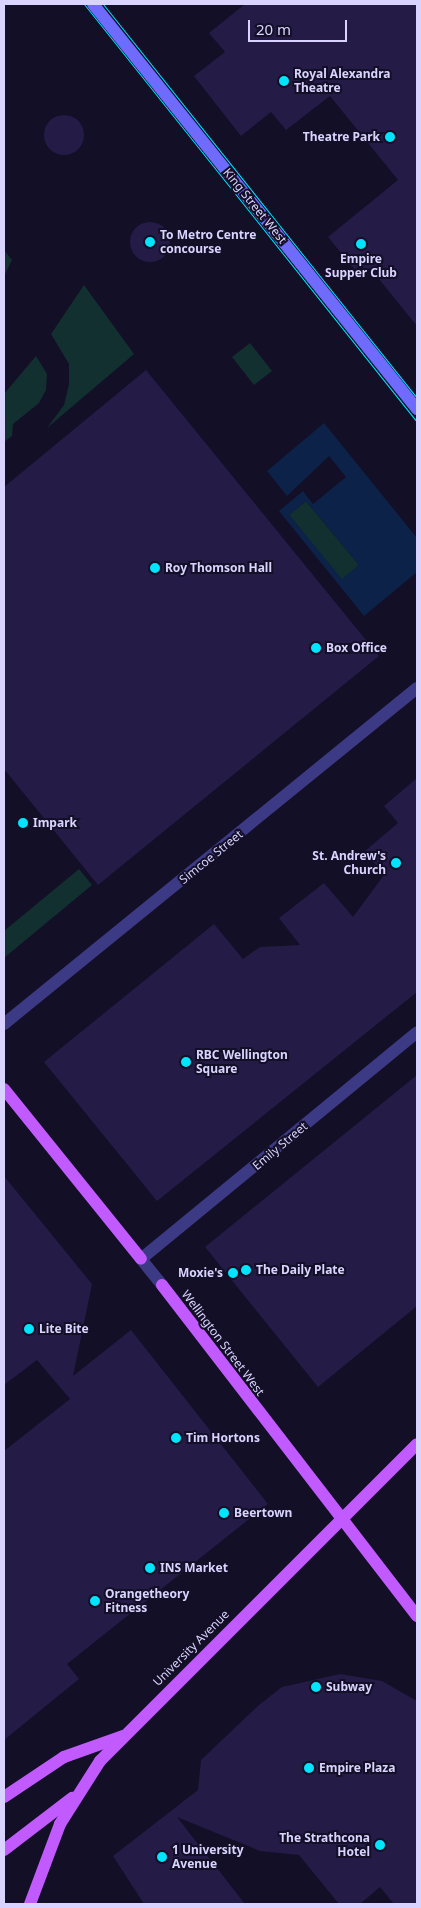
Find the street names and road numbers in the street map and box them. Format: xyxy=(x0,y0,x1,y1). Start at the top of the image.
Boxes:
street label: King Street West xyxy=(220,165,290,247)
street label: Simcoe Street xyxy=(176,827,246,887)
street label: Emily Street xyxy=(250,1119,310,1173)
street label: Wellington Street West xyxy=(179,1287,267,1399)
street label: University Avenue xyxy=(150,1607,232,1689)

